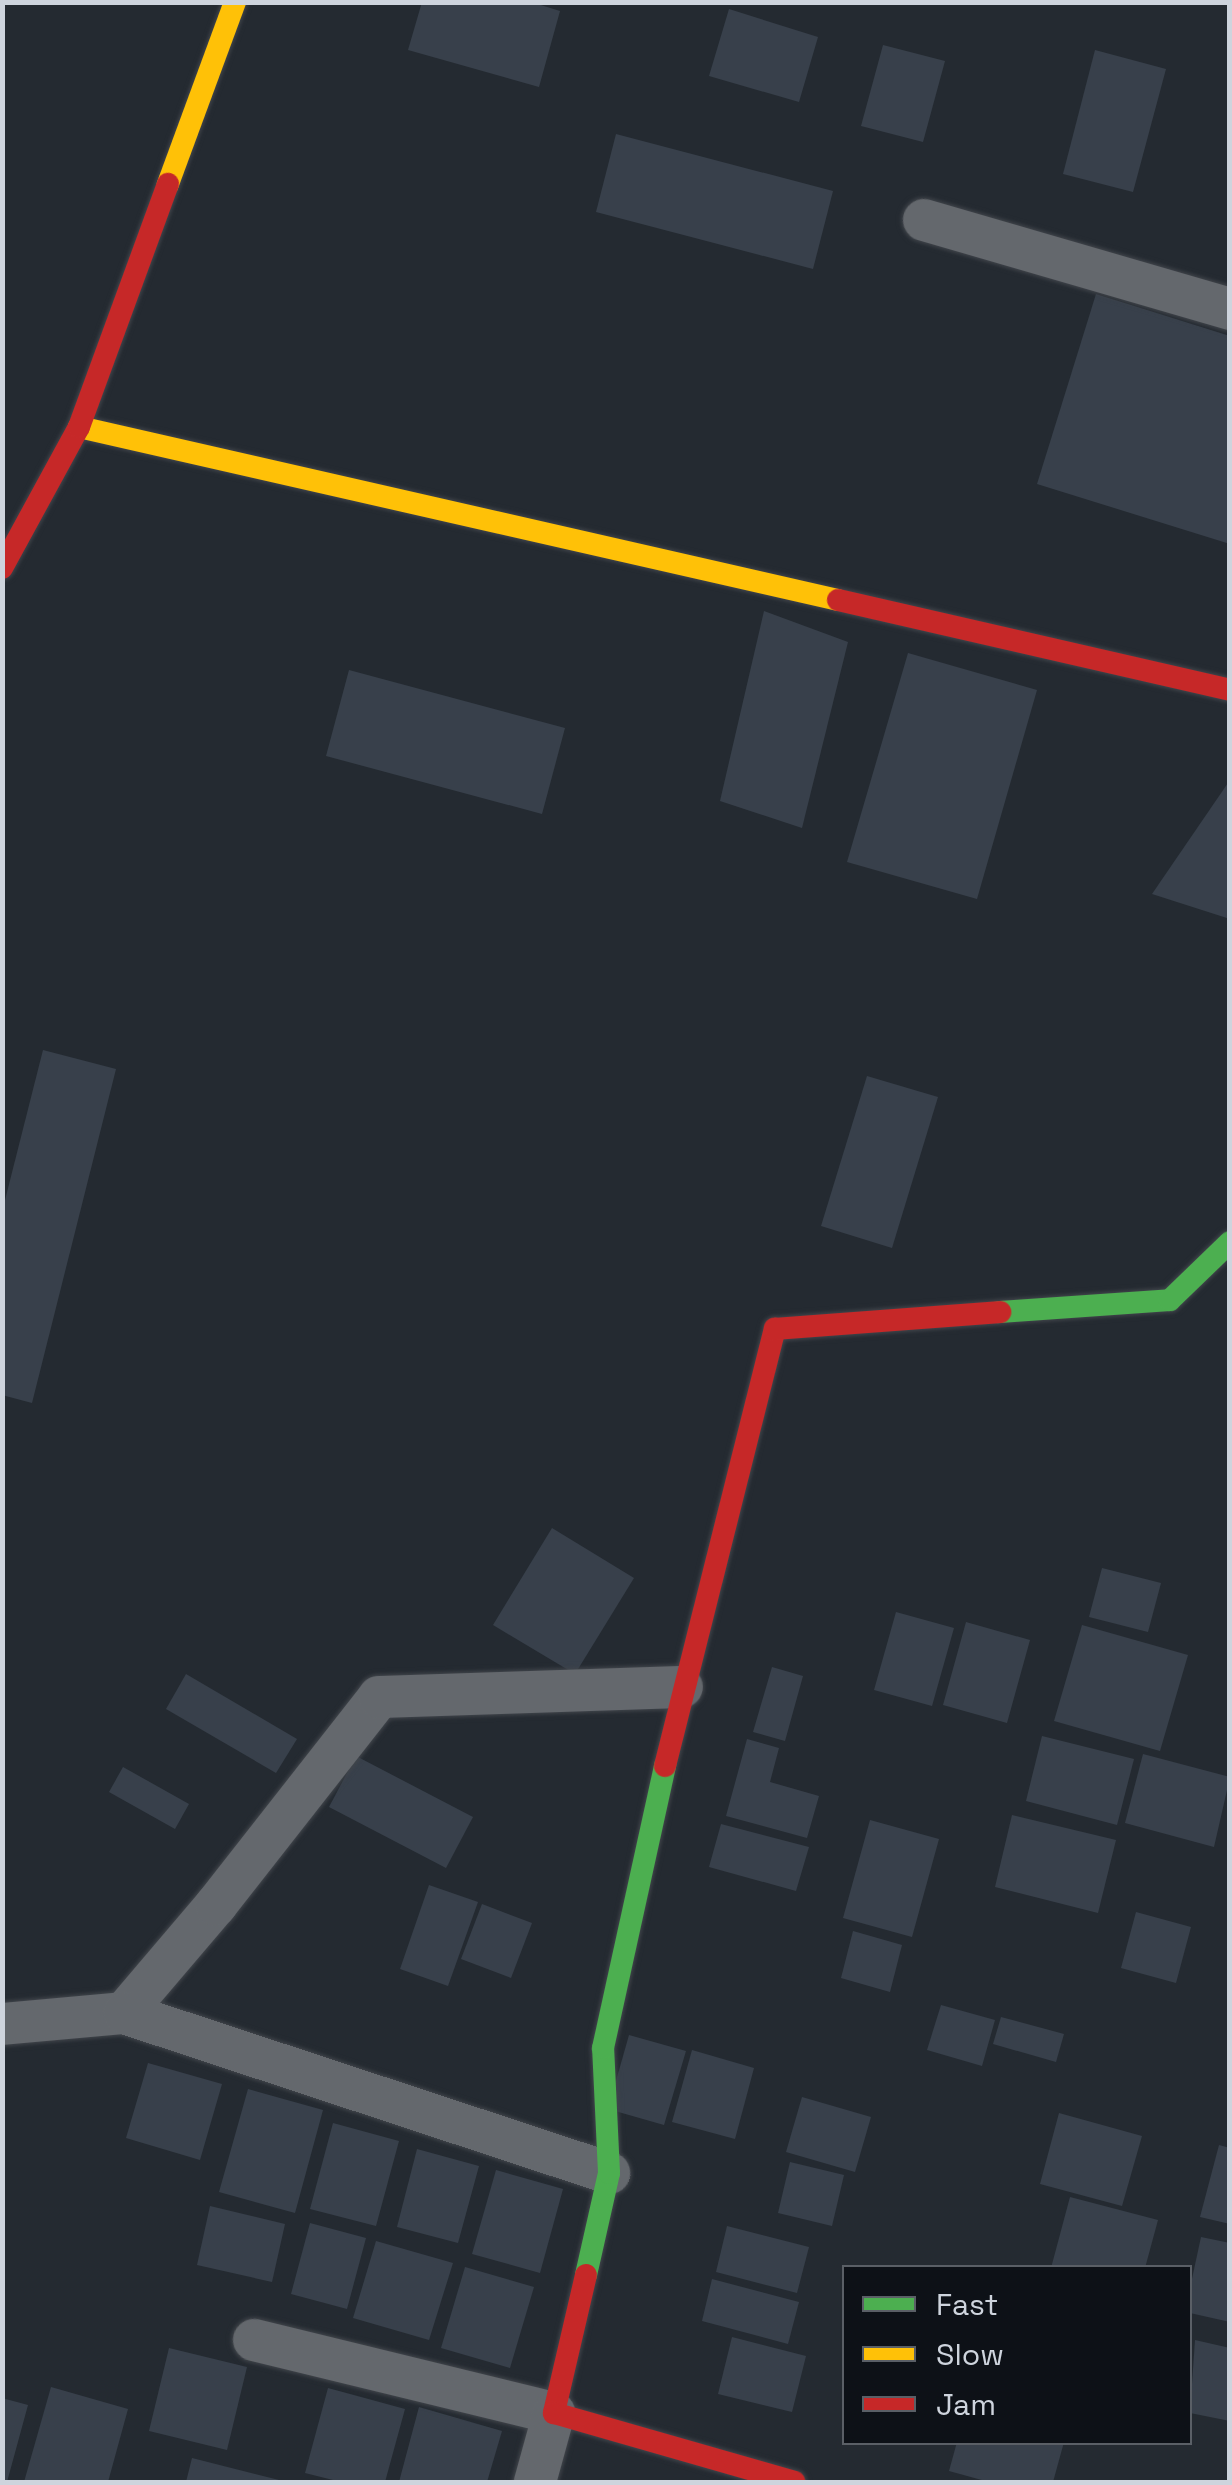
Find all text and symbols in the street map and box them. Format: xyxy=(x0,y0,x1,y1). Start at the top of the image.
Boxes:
legend xyxy=(842,2265,1192,2445)
text: Fast xyxy=(936,2285,998,2324)
text: Slow xyxy=(936,2335,1004,2374)
text: Jam xyxy=(936,2385,996,2424)

